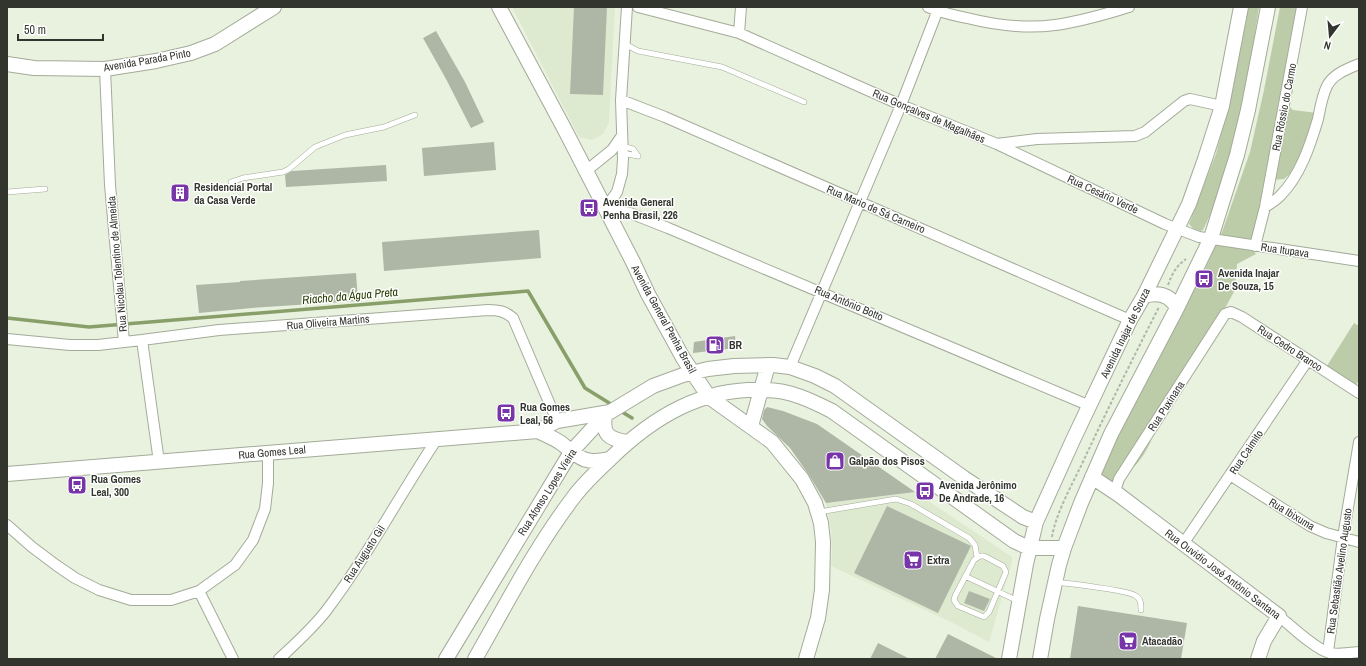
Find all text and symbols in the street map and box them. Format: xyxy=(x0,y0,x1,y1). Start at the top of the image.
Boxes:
scale bar xyxy=(18,16,103,42)
north arrow xyxy=(1310,16,1350,56)
text: 50 m xyxy=(24,22,46,38)
text: N xyxy=(1322,38,1332,53)
street label: Avenida Parada Pinto xyxy=(101,45,192,75)
street label: Rua Róssio do Carmo xyxy=(1269,62,1299,152)
street label: Rua Gonçalves de Magalhães xyxy=(871,86,988,146)
street label: Rua Cesário Verde xyxy=(1065,171,1141,217)
place label: Residencial Portal da Casa Verde xyxy=(194,180,272,207)
building icon: Residencial Portal da Casa Verde xyxy=(169,182,191,204)
street label: Rua Mario de Sá Carneiro xyxy=(825,182,927,236)
place label: Avenida General Penha Brasil, 226 xyxy=(603,195,678,222)
street label: Rua Nicolau Tolentino de Almeida xyxy=(104,196,130,332)
bus stop icon: Avenida General Penha Brasil, 226 xyxy=(578,197,600,219)
street label: Rua Itupava xyxy=(1260,240,1310,260)
street label: Avenida General Penha Brasil xyxy=(628,262,700,376)
place label: Avenida Inajar De Souza, 15 xyxy=(1218,266,1280,293)
bus stop icon: Avenida Inajar De Souza, 15 xyxy=(1193,268,1215,290)
street label: Rua Antônio Botto xyxy=(813,282,885,324)
water label: Riacho da Água Preta xyxy=(301,284,399,308)
street label: Avenida Inajar de Souza xyxy=(1097,286,1153,381)
street label: Rua Oliveira Martins xyxy=(286,311,371,333)
street label: Rua Cedro Branco xyxy=(1255,322,1325,374)
fuel station icon: BR xyxy=(704,334,726,356)
place label: BR xyxy=(729,338,743,352)
street label: Rua Puxinana xyxy=(1145,378,1187,434)
place label: Rua Gomes Leal, 56 xyxy=(520,400,570,427)
bus stop icon: Rua Gomes Leal, 56 xyxy=(495,402,517,424)
street label: Rua Caimito xyxy=(1226,427,1266,477)
street label: Rua Gomes Leal xyxy=(238,442,306,462)
street label: Rua Afonso Lopes Vieira xyxy=(515,446,579,538)
shop icon: Galpão dos Pisos xyxy=(824,450,846,472)
place label: Galpão dos Pisos xyxy=(849,454,925,468)
place label: Rua Gomes Leal, 300 xyxy=(91,472,141,499)
bus stop icon: Rua Gomes Leal, 300 xyxy=(66,474,88,496)
place label: Avenida Jerônimo De Andrade, 16 xyxy=(939,478,1017,505)
bus stop icon: Avenida Jerônimo De Andrade, 16 xyxy=(914,480,936,502)
street label: Rua Ibixuma xyxy=(1266,495,1318,533)
street label: Rua Sebastião Avelino Augusto xyxy=(1323,507,1355,635)
street label: Rua Augusto Gil xyxy=(340,523,388,585)
street label: Rua Ouvidio José Antônio Santana xyxy=(1162,526,1284,622)
supermarket icon: Extra xyxy=(902,549,924,571)
place label: Extra xyxy=(927,553,950,567)
supermarket icon: Atacadão xyxy=(1117,630,1139,652)
place label: Atacadão xyxy=(1142,634,1183,648)

